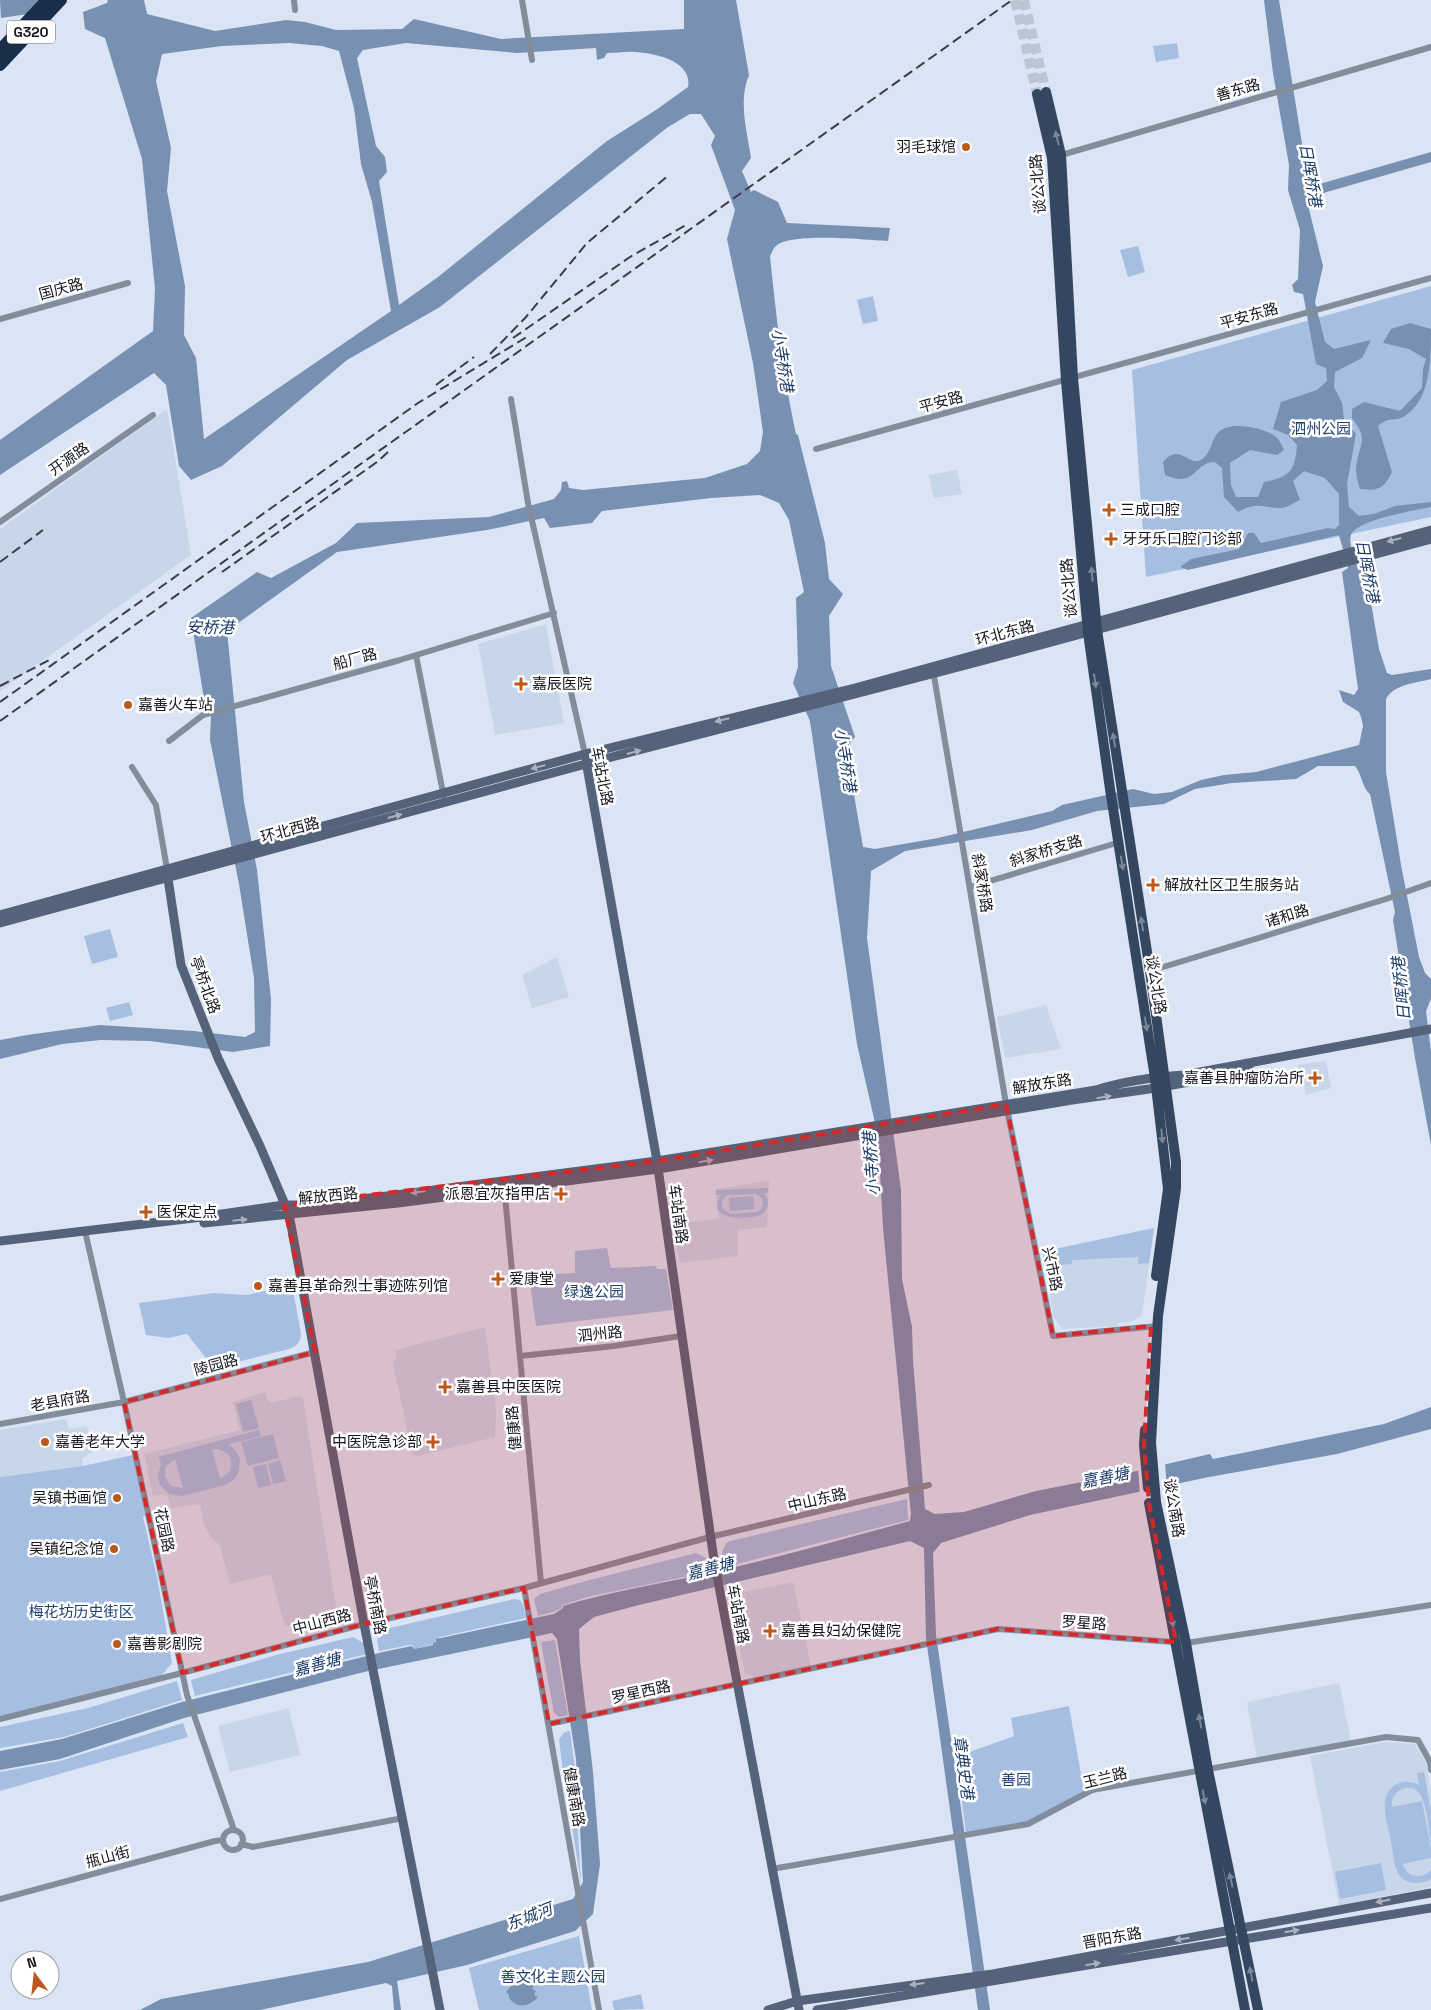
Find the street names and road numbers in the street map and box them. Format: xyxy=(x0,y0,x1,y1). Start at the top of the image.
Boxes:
road number: G320 xyxy=(7,21,55,44)
street label: 善东路 xyxy=(1214,74,1262,105)
street label: 谈公北路 xyxy=(1025,153,1050,215)
street label: 国庆路 xyxy=(37,274,85,304)
street label: 平安东路 xyxy=(1217,298,1280,333)
street label: 平安路 xyxy=(917,387,965,417)
street label: 开源路 xyxy=(45,438,93,479)
street label: 谈公北路 xyxy=(1056,557,1081,619)
street label: 环北东路 xyxy=(973,616,1036,649)
street label: 船厂路 xyxy=(331,644,379,674)
street label: 车站北路 xyxy=(587,745,618,807)
street label: 环北西路 xyxy=(258,813,321,846)
street label: 斜家桥支路 xyxy=(1007,830,1085,871)
street label: 斜家桥路 xyxy=(968,852,997,914)
street label: 诸和路 xyxy=(1263,900,1311,931)
street label: 亭桥北路 xyxy=(186,953,225,1016)
street label: 谈公北路 xyxy=(1142,954,1171,1016)
street label: 解放东路 xyxy=(1011,1069,1073,1098)
street label: 解放西路 xyxy=(297,1183,359,1208)
street label: 车站南路 xyxy=(665,1183,692,1245)
street label: 兴市路 xyxy=(1039,1245,1066,1293)
street label: 泗州路 xyxy=(577,1322,623,1345)
street label: 陵园路 xyxy=(192,1350,240,1380)
street label: 老县府路 xyxy=(29,1386,91,1415)
street label: 健康路 xyxy=(502,1405,525,1451)
street label: 谈公南路 xyxy=(1160,1477,1189,1539)
street label: 中山东路 xyxy=(786,1484,848,1516)
street label: 花园路 xyxy=(151,1506,178,1554)
street label: 亭桥南路 xyxy=(360,1574,391,1636)
street label: 车站南路 xyxy=(723,1583,754,1645)
street label: 中山西路 xyxy=(290,1605,353,1638)
street label: 罗星路 xyxy=(1061,1611,1107,1634)
street label: 罗星西路 xyxy=(610,1676,672,1707)
street label: 玉兰路 xyxy=(1081,1763,1129,1792)
street label: 健康南路 xyxy=(560,1766,589,1828)
street label: 甁山街 xyxy=(84,1842,132,1872)
street label: 晋阳东路 xyxy=(1081,1923,1143,1952)

